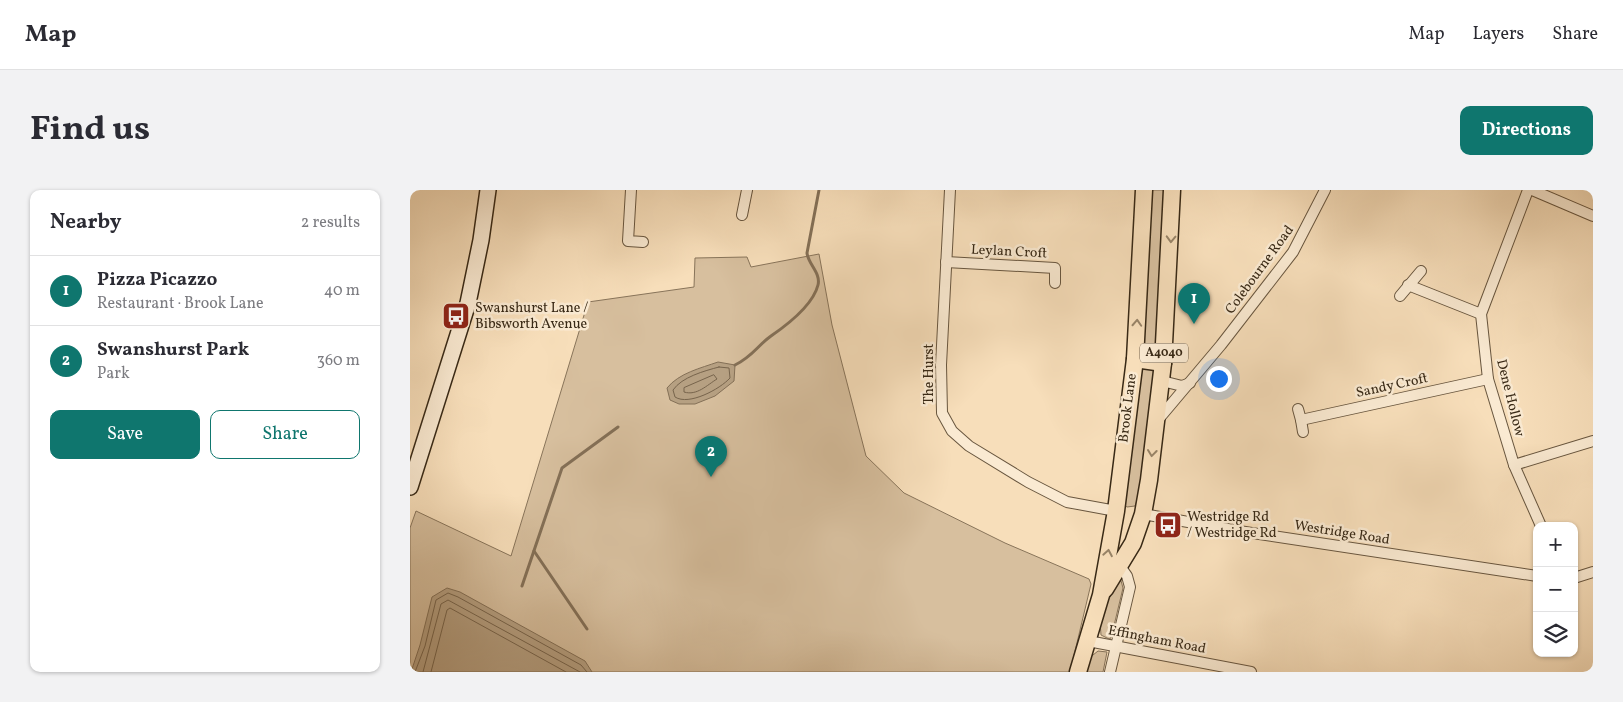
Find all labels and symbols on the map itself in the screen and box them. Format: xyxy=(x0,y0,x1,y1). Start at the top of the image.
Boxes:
street label: Colebourne Road xyxy=(1221,222,1299,318)
one-way arrow xyxy=(1165,235,1176,243)
street label: Leylan Croft xyxy=(970,241,1048,264)
pin: 1 xyxy=(1178,283,1210,324)
place label: Swanshurst Lane / Bibsworth Avenue xyxy=(475,299,588,334)
bus stop icon: Swanshurst Lane / Bibsworth Avenue xyxy=(441,301,471,331)
one-way arrow xyxy=(1131,319,1142,327)
street label: The Hurst xyxy=(920,343,939,404)
road number: A4040 xyxy=(1140,344,1188,362)
street label: Dene Hollow xyxy=(1491,357,1529,439)
your location xyxy=(1206,366,1232,392)
street label: Sandy Croft xyxy=(1354,369,1430,403)
street label: Brook Lane xyxy=(1114,372,1142,444)
pin: 2 xyxy=(695,436,727,477)
one-way arrow xyxy=(1148,448,1158,457)
place label: Westridge Rd / Westridge Rd xyxy=(1187,508,1277,543)
bus stop icon: Westridge Rd / Westridge Rd xyxy=(1153,510,1183,540)
street label: Westridge Road xyxy=(1293,516,1391,550)
one-way arrow xyxy=(1102,549,1113,557)
street label: Effingham Road xyxy=(1106,621,1208,659)

